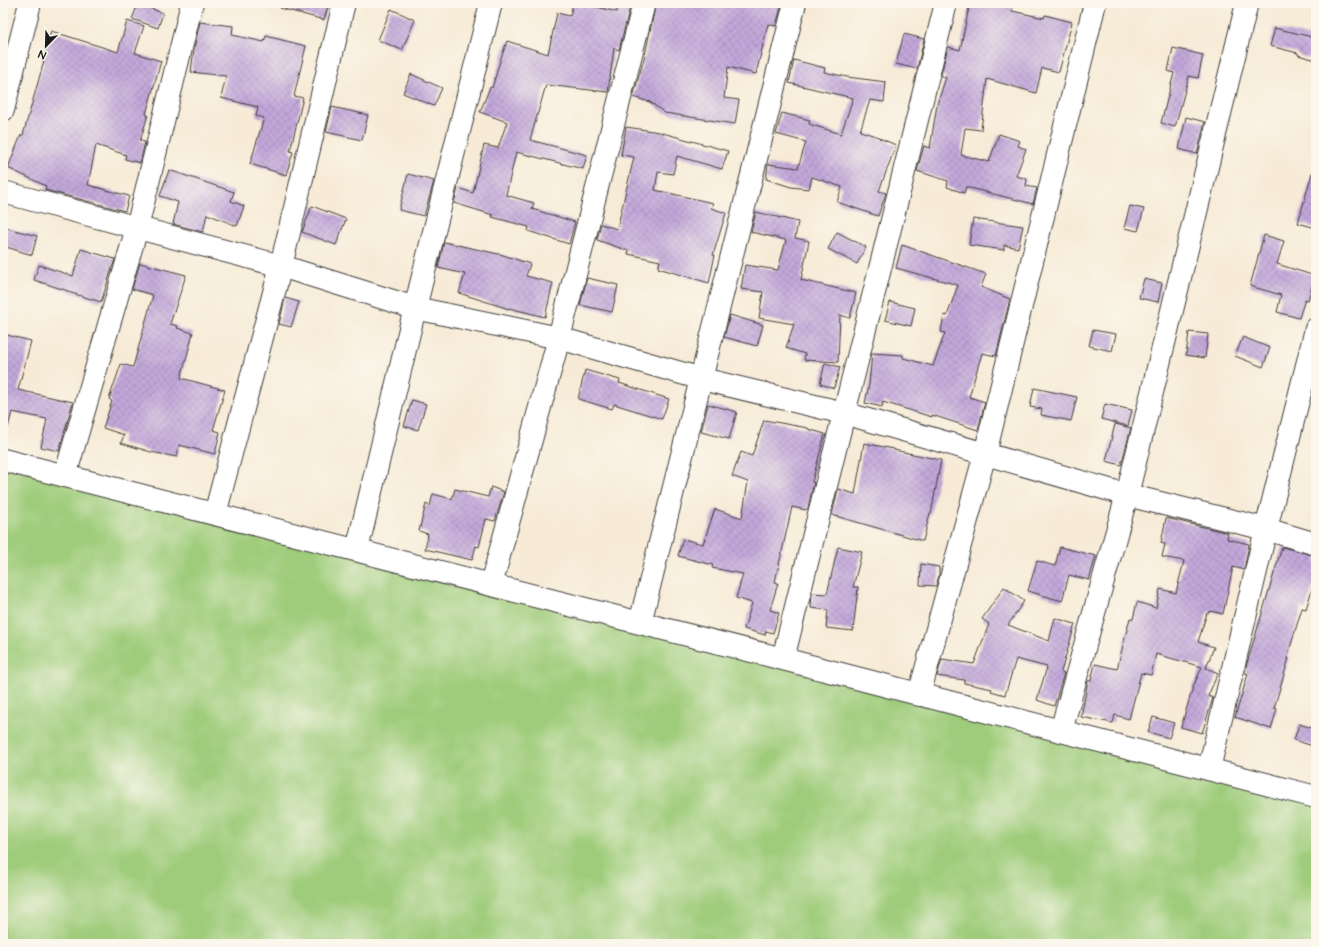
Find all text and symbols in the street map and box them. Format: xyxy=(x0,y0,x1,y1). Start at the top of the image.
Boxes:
north arrow xyxy=(26,26,66,66)
text: N xyxy=(36,46,48,63)

